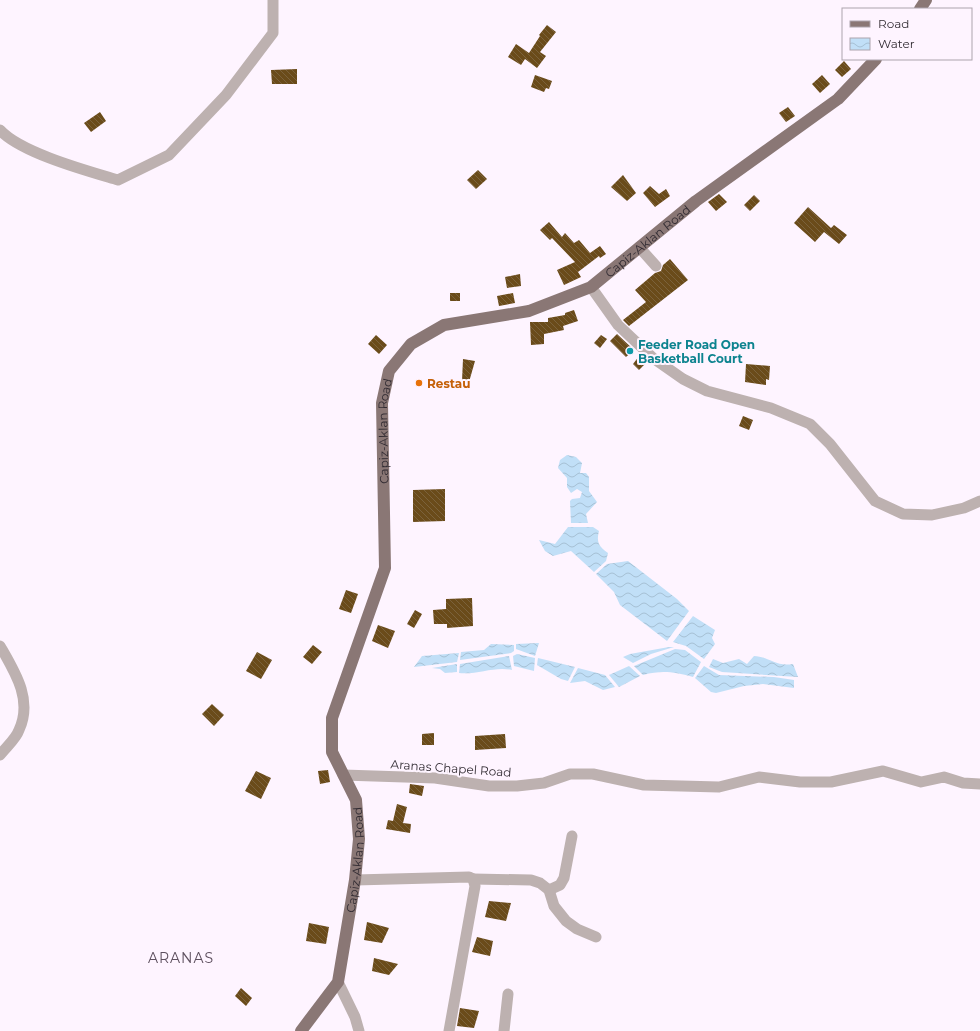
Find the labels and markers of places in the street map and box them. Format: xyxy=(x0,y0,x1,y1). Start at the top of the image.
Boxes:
place label: Feeder Road Open Basketball Court xyxy=(638,337,755,366)
marker: Feeder Road Open Basketball Court xyxy=(625,346,635,356)
place label: Restau xyxy=(427,376,470,391)
marker: Restau xyxy=(414,378,424,388)

